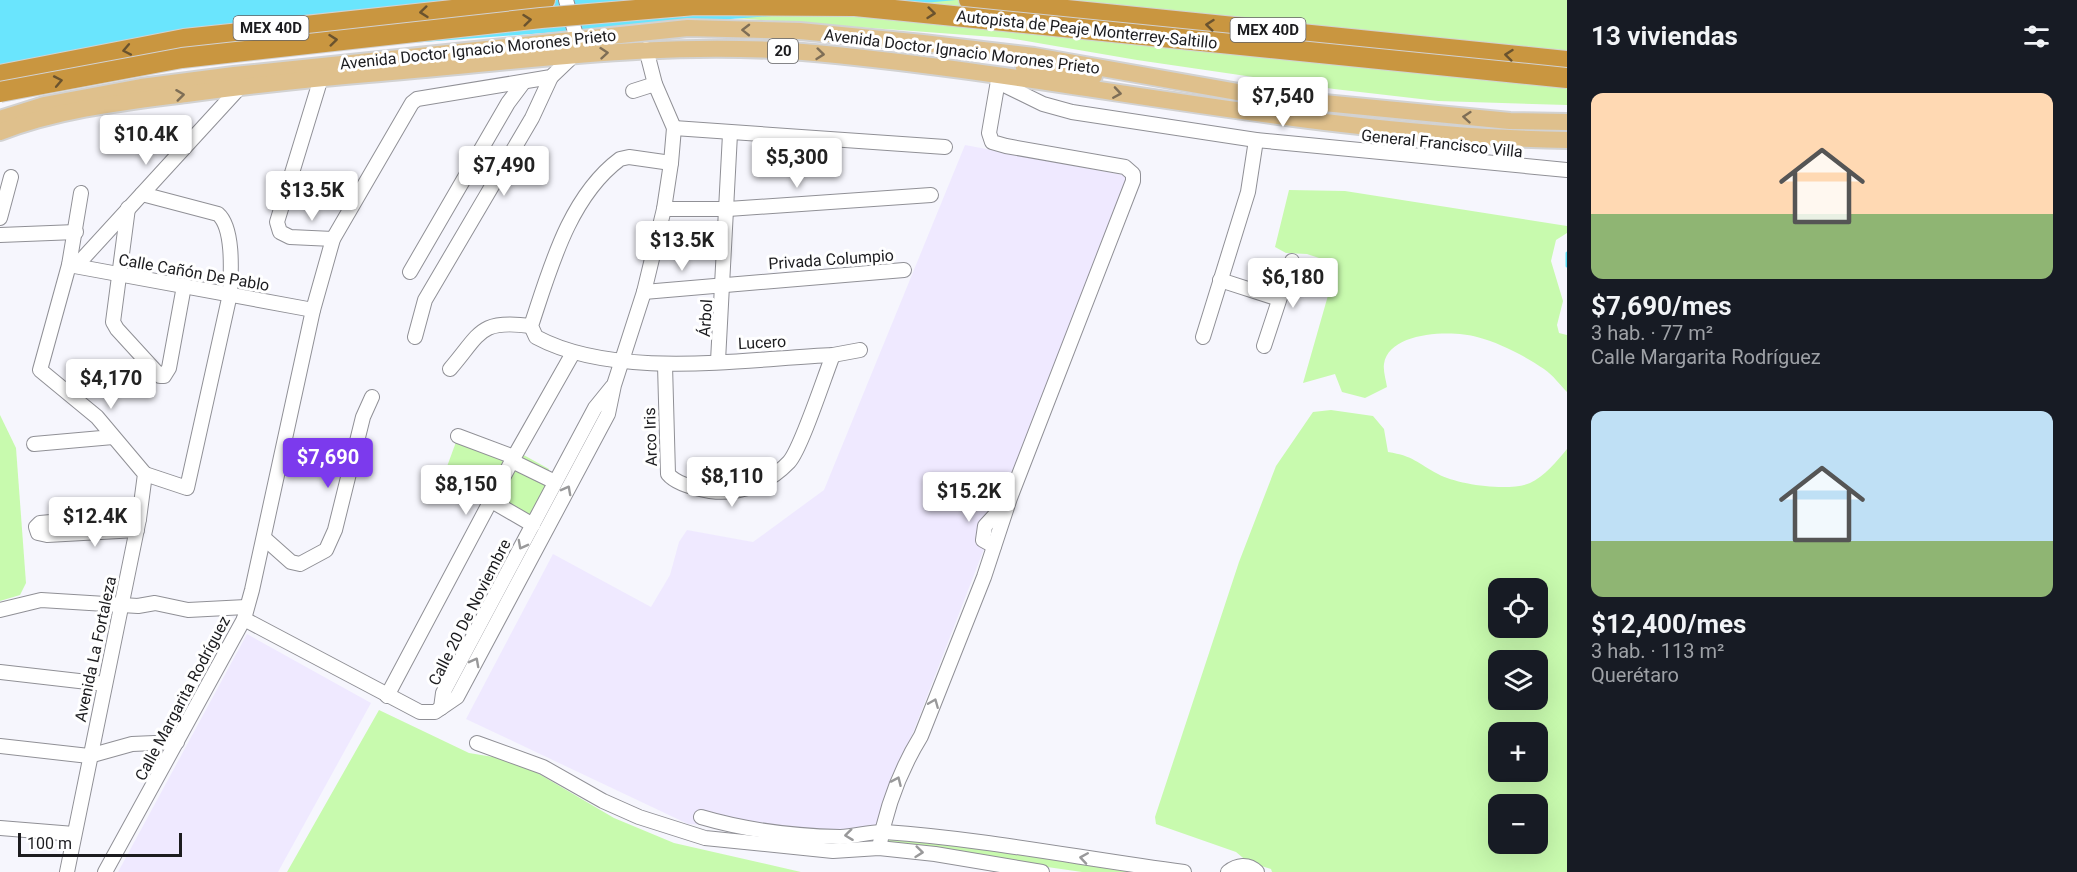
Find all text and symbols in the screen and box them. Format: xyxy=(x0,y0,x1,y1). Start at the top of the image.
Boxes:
one-way arrow xyxy=(420,5,429,18)
one-way arrow xyxy=(927,6,936,19)
street label: Autopista de Peaje Monterrey-Saltillo xyxy=(956,6,1218,53)
one-way arrow xyxy=(523,14,532,27)
road number: MEX 40D xyxy=(234,16,308,40)
road number: MEX 40D xyxy=(1230,18,1306,42)
one-way arrow xyxy=(1206,19,1215,32)
icon: filters xyxy=(2020,20,2053,53)
text: 13 viviendas xyxy=(1591,21,1738,51)
one-way arrow xyxy=(742,24,751,36)
street label: Avenida Doctor Ignacio Morones Prieto xyxy=(823,25,1101,78)
street label: Avenida Doctor Ignacio Morones Prieto xyxy=(339,26,617,73)
one-way arrow xyxy=(329,34,338,47)
road number: 20 xyxy=(768,39,798,63)
one-way arrow xyxy=(122,43,132,56)
one-way arrow xyxy=(600,47,609,60)
one-way arrow xyxy=(815,47,824,60)
one-way arrow xyxy=(1504,49,1513,62)
one-way arrow xyxy=(52,75,62,88)
pin: $7,540 xyxy=(1234,77,1332,128)
text: $7,540 xyxy=(1252,84,1314,108)
one-way arrow xyxy=(1113,87,1122,99)
one-way arrow xyxy=(176,89,185,102)
one-way arrow xyxy=(1462,111,1471,124)
pin: $10.4K xyxy=(97,115,195,166)
text: $10.4K xyxy=(114,122,178,146)
street label: General Francisco Villa xyxy=(1360,126,1524,161)
icon: home xyxy=(1768,132,1876,240)
pin: $5,300 xyxy=(748,138,846,189)
text: $5,300 xyxy=(766,145,828,169)
pin: $7,490 xyxy=(455,146,553,197)
text: $7,490 xyxy=(473,153,535,177)
pin: $13.5K xyxy=(263,171,361,222)
text: $13.5K xyxy=(280,178,344,202)
pin: $13.5K xyxy=(633,221,731,272)
text: $13.5K xyxy=(650,228,714,252)
street label: Privada Columpio xyxy=(768,246,894,273)
street label: Calle Cañón De Pablo xyxy=(117,250,271,295)
pin: $6,180 xyxy=(1244,258,1342,309)
text: $6,180 xyxy=(1262,265,1324,289)
text: $7,690/mes xyxy=(1591,291,1732,321)
street label: Árbol xyxy=(695,298,716,338)
text: 3 hab. · 77 m² xyxy=(1591,321,1713,345)
street label: Lucero xyxy=(737,332,787,353)
text: Calle Margarita Rodríguez xyxy=(1591,345,1821,369)
pin: $4,170 xyxy=(62,359,160,410)
text: $4,170 xyxy=(80,366,142,390)
street label: Arco Iris xyxy=(640,407,661,467)
pin: $7,690 xyxy=(279,438,377,489)
text: $7,690 xyxy=(297,445,359,469)
icon: home xyxy=(1768,450,1876,558)
pin: $8,110 xyxy=(683,457,781,508)
text: $8,110 xyxy=(701,464,763,488)
pin: $8,150 xyxy=(417,465,515,516)
text: $8,150 xyxy=(435,472,497,496)
pin: $15.2K xyxy=(920,472,1018,523)
text: $15.2K xyxy=(937,479,1001,503)
one-way arrow xyxy=(560,486,571,496)
pin: $12.4K xyxy=(46,497,144,548)
text: $12.4K xyxy=(63,504,127,528)
street label: Calle 20 De Noviembre xyxy=(424,536,515,689)
one-way arrow xyxy=(518,538,529,549)
street label: Avenida La Fortaleza xyxy=(71,575,120,724)
map controls xyxy=(1488,578,1548,854)
button: locate xyxy=(1488,578,1548,638)
text: $12,400/mes xyxy=(1591,609,1746,639)
street label: Calle Margarita Rodríguez xyxy=(131,613,234,784)
text: 3 hab. · 113 m² xyxy=(1591,639,1724,663)
button: layers xyxy=(1488,650,1548,710)
one-way arrow xyxy=(468,657,480,668)
text: Querétaro xyxy=(1591,663,1679,687)
one-way arrow xyxy=(927,699,939,710)
button: + xyxy=(1488,722,1548,782)
one-way arrow xyxy=(890,776,902,787)
button: − xyxy=(1488,794,1548,854)
one-way arrow xyxy=(845,829,854,841)
scale bar xyxy=(18,830,182,858)
text: 100 m xyxy=(27,834,72,853)
one-way arrow xyxy=(915,845,924,858)
one-way arrow xyxy=(1080,853,1089,865)

